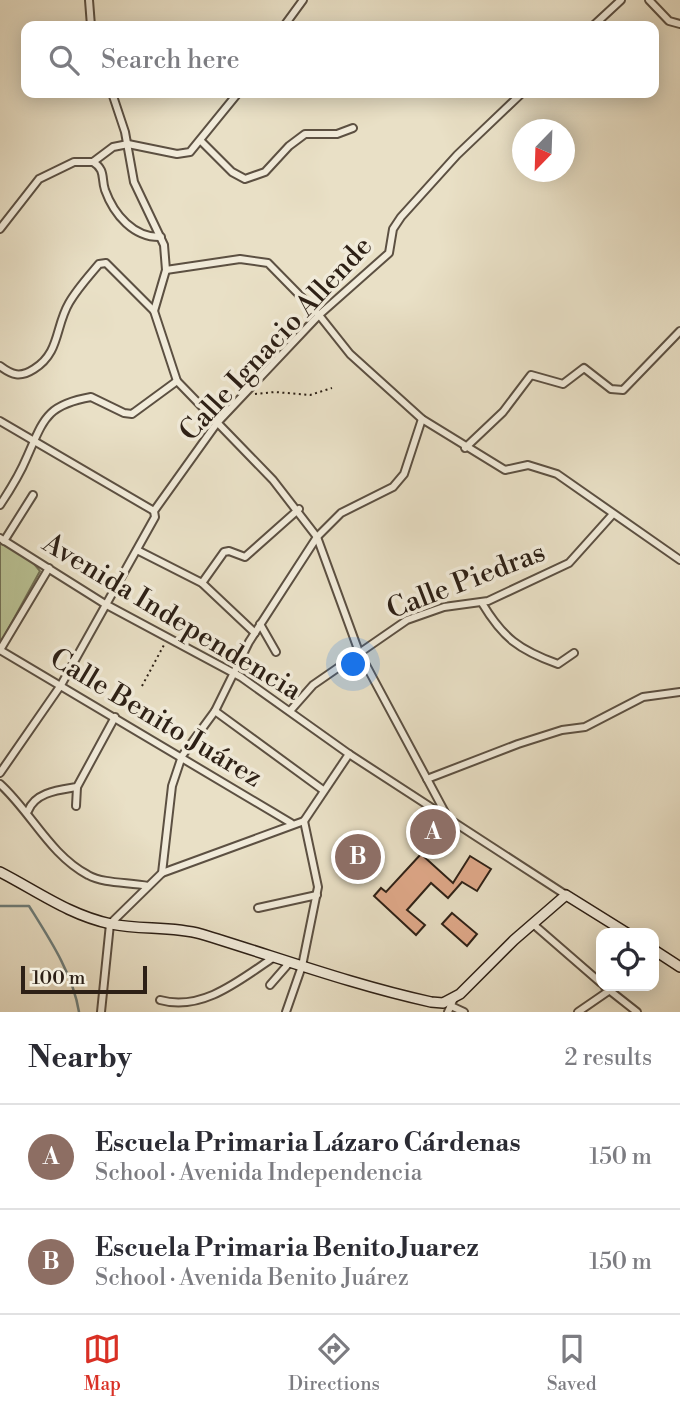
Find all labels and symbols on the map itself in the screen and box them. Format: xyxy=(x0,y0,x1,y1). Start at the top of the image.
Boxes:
north arrow xyxy=(512,119,575,182)
street label: Calle Ignacio Allende xyxy=(172,229,380,449)
street label: Avenida Independencia xyxy=(35,525,309,709)
street label: Calle Piedras xyxy=(382,535,550,627)
street label: Calle Benito Juárez xyxy=(43,641,269,795)
your location xyxy=(336,647,370,681)
pin: A xyxy=(410,806,456,858)
pin: B xyxy=(335,831,381,883)
scale bar xyxy=(21,963,147,995)

